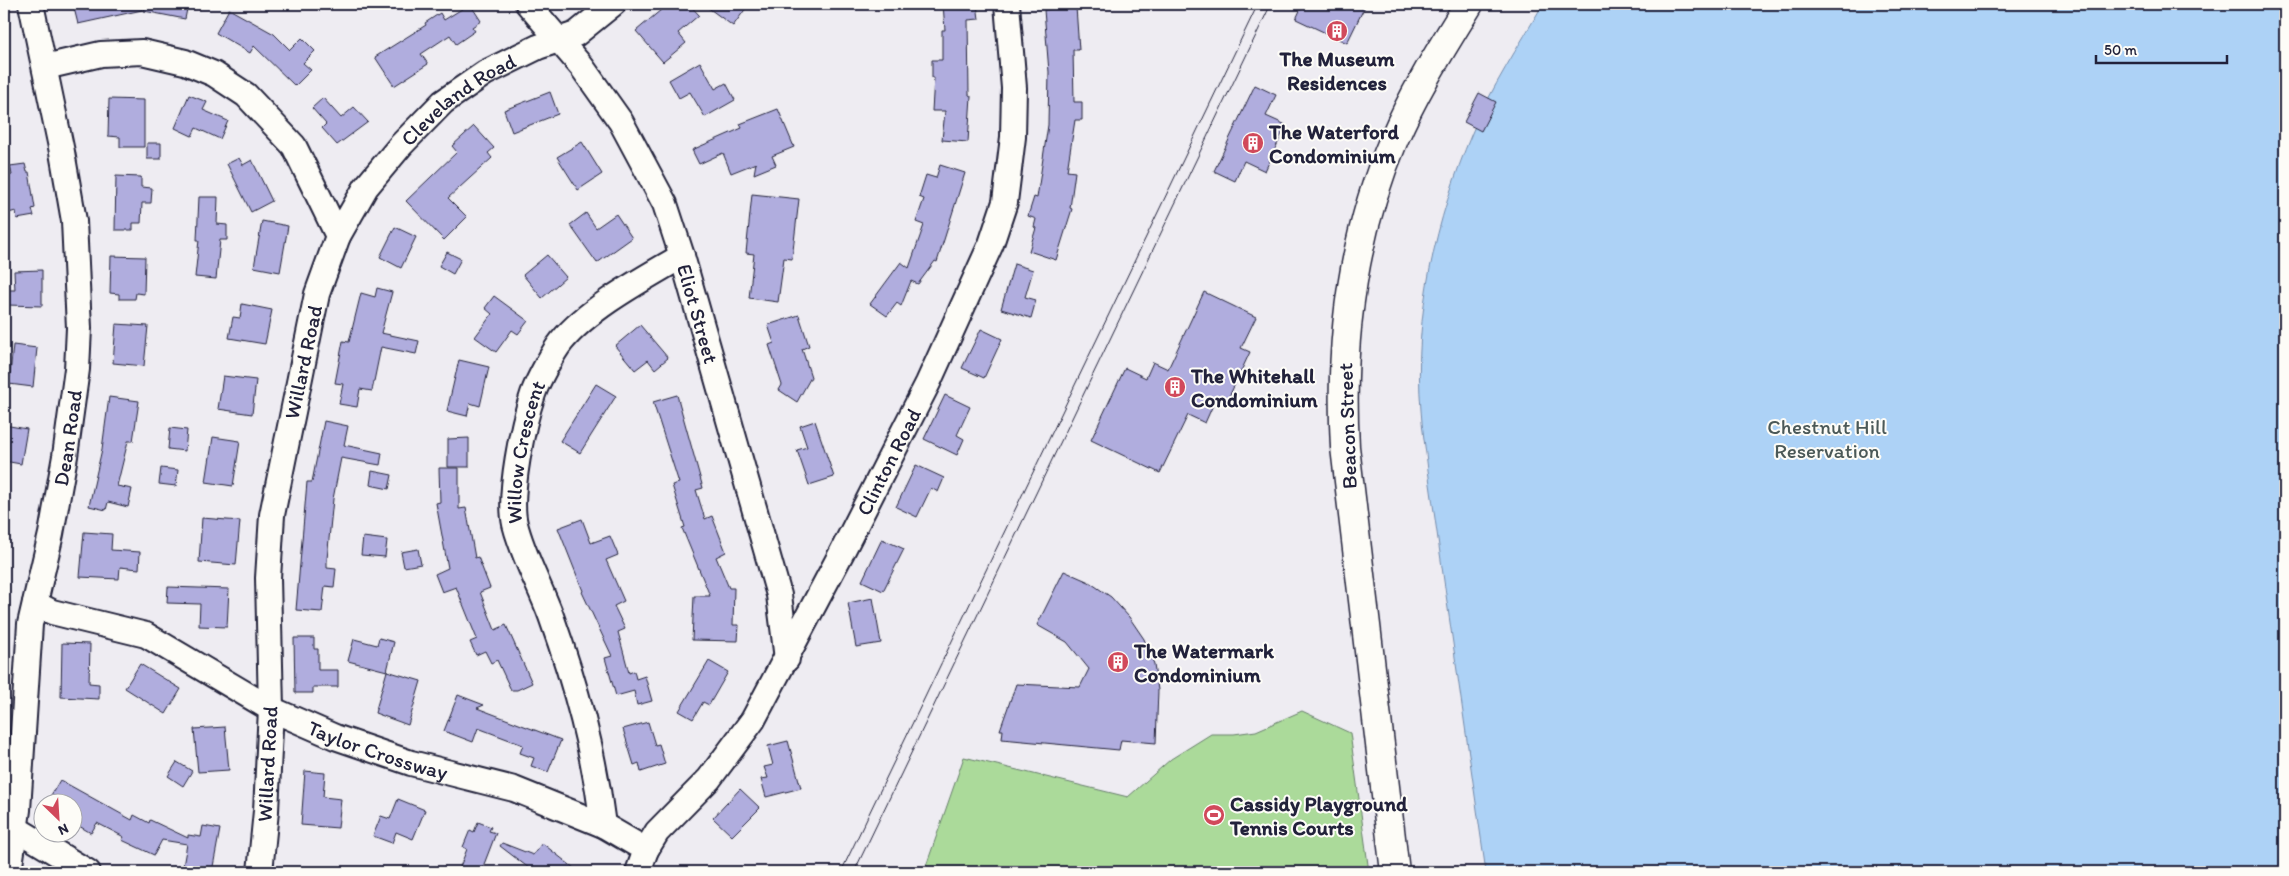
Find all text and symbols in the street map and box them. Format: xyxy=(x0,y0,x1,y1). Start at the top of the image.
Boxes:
building icon: The Museum Residences xyxy=(1325,19,1349,43)
scale bar xyxy=(2096,32,2228,64)
text: 50 m xyxy=(2104,41,2137,59)
place label: The Museum Residences xyxy=(1279,46,1395,95)
street label: Cleveland Road xyxy=(395,47,520,151)
place label: The Waterford Condominium xyxy=(1268,119,1400,168)
building icon: The Waterford Condominium xyxy=(1241,131,1265,155)
street label: Eliot Street xyxy=(672,261,725,366)
street label: Willard Road xyxy=(279,303,327,421)
street label: Beacon Street xyxy=(1332,362,1362,490)
place label: The Whitehall Condominium xyxy=(1190,363,1319,412)
building icon: The Whitehall Condominium xyxy=(1163,375,1187,399)
street label: Willow Crescent xyxy=(500,376,550,525)
street label: Dean Road xyxy=(47,388,86,488)
street label: Clinton Road xyxy=(850,404,926,519)
park label: Chestnut Hill Reservation xyxy=(1767,414,1887,463)
place label: The Watermark Condominium xyxy=(1133,638,1275,687)
building icon: The Watermark Condominium xyxy=(1106,650,1130,674)
street label: Willard Road xyxy=(251,706,283,822)
street label: Taylor Crossway xyxy=(304,714,451,784)
place label: Cassidy Playground Tennis Courts xyxy=(1229,791,1408,840)
north arrow xyxy=(32,794,82,844)
sports icon: Cassidy Playground Tennis Courts xyxy=(1202,803,1226,827)
text: N xyxy=(55,820,71,839)

